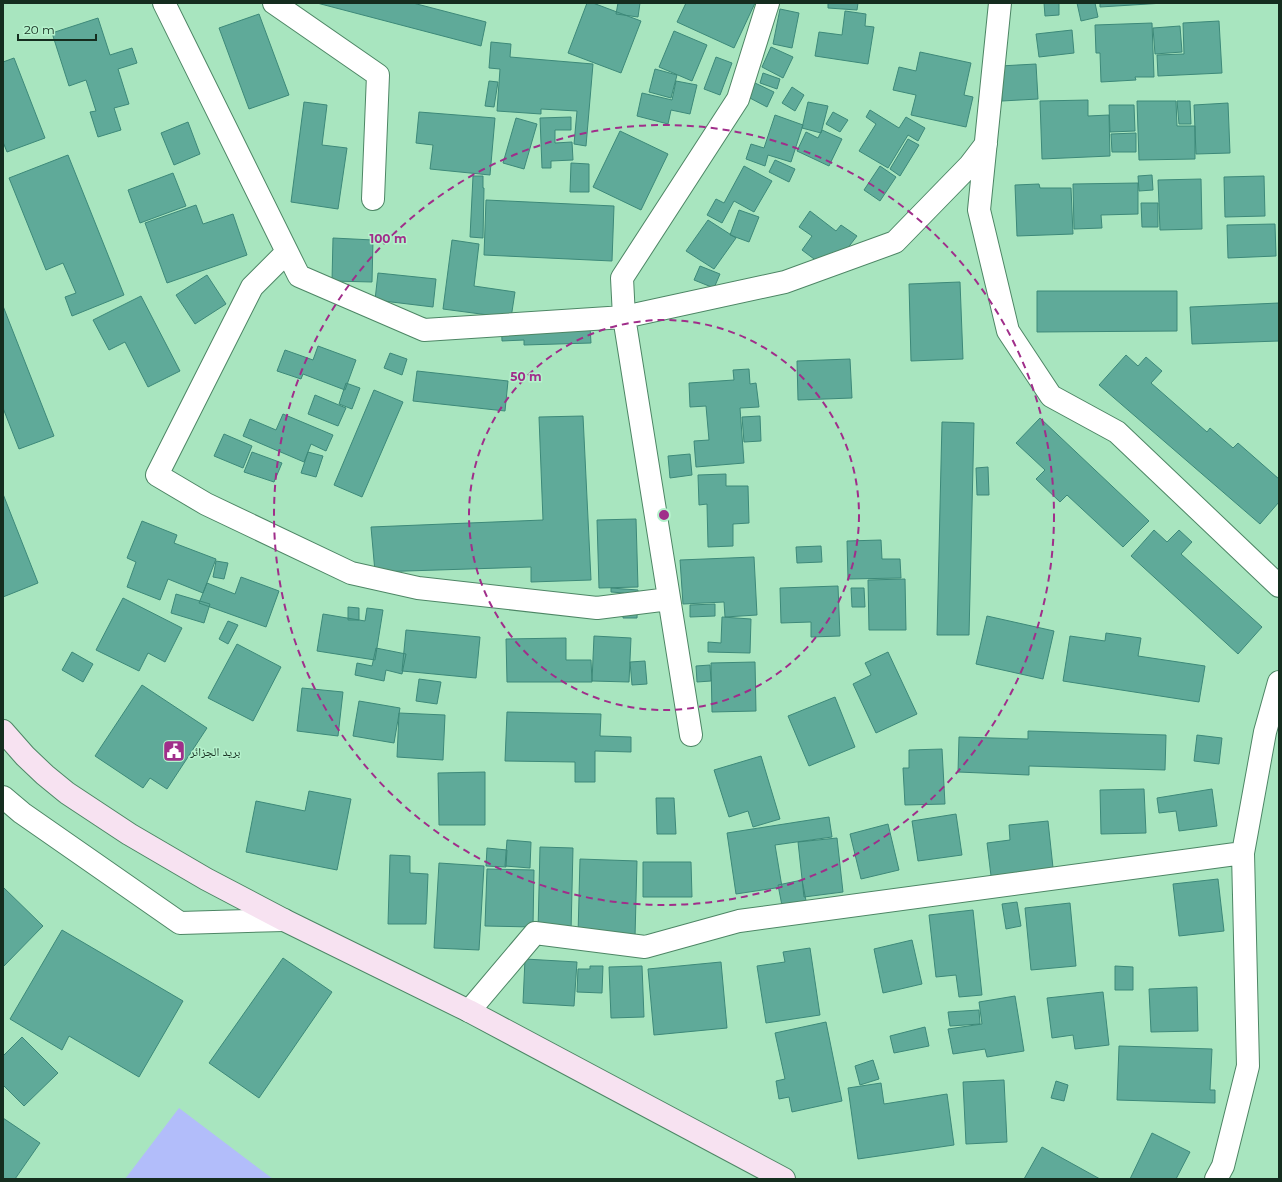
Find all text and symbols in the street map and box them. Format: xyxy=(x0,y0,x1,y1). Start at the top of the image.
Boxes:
scale bar xyxy=(18,16,96,42)
text: 20 m xyxy=(24,22,55,37)
text: 100 m xyxy=(370,231,406,246)
text: 50 m xyxy=(510,369,542,384)
centre of rings xyxy=(657,508,671,522)
public building icon: بريد الجزائر xyxy=(161,738,187,764)
place label: بريد الجزائر xyxy=(189,744,240,759)

